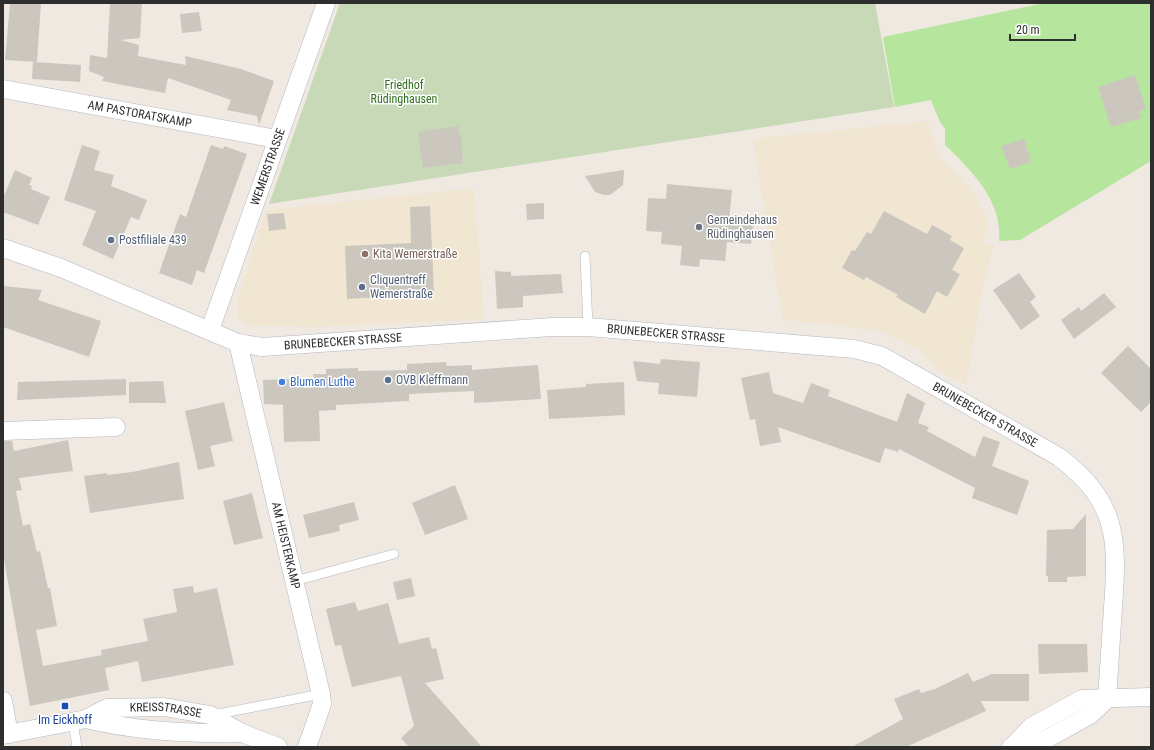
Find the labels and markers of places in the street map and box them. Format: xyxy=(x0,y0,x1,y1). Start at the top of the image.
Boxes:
place label: Gemeindehaus Rüdinghausen xyxy=(707,213,777,241)
marker: Gemeindehaus Rüdinghausen xyxy=(694,222,704,232)
place label: Postfiliale 439 xyxy=(119,233,187,247)
marker: Postfiliale 439 xyxy=(106,235,116,245)
place label: Kita Wemerstraße xyxy=(373,247,458,261)
marker: Kita Wemerstraße xyxy=(360,249,370,259)
place label: Cliquentreff Wemerstraße xyxy=(370,273,433,301)
marker: Cliquentreff Wemerstraße xyxy=(357,282,367,292)
place label: OVB Kleffmann xyxy=(396,373,468,387)
place label: Blumen Luthe xyxy=(290,375,355,389)
marker: OVB Kleffmann xyxy=(383,375,393,385)
marker: Blumen Luthe xyxy=(277,377,287,387)
marker: Im Eickhoff xyxy=(60,701,70,711)
place label: Im Eickhoff xyxy=(38,713,92,727)

